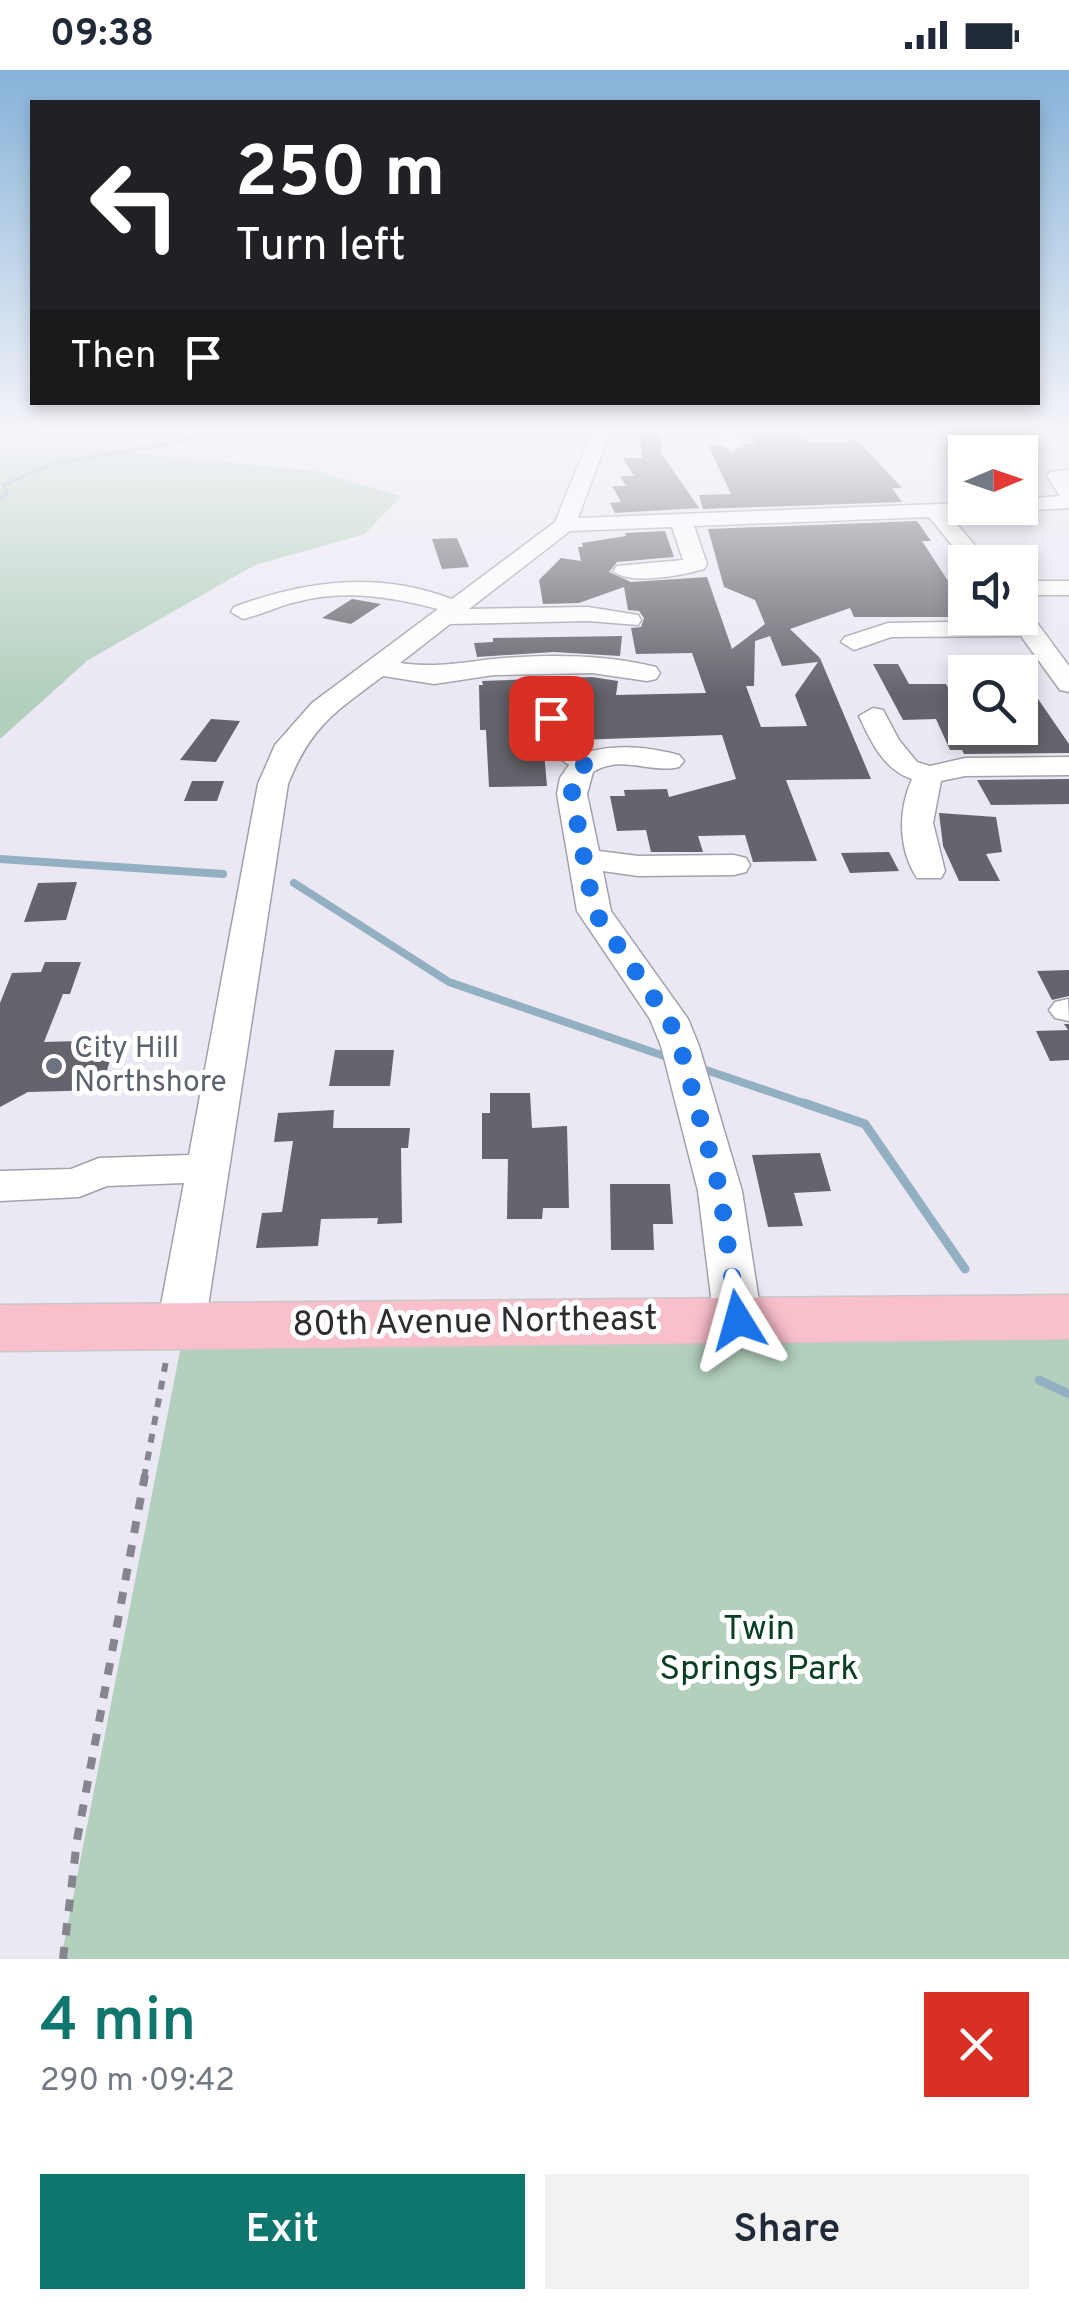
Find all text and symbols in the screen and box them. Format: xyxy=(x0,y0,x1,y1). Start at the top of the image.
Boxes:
text: 09:38 xyxy=(50,11,154,60)
text: 250 m xyxy=(235,132,445,221)
icon: left xyxy=(70,140,200,270)
text: Turn left xyxy=(235,219,406,276)
icon: arrive xyxy=(176,330,231,385)
text: Then xyxy=(70,333,156,382)
north arrow xyxy=(948,435,1038,525)
map controls xyxy=(948,435,1038,745)
button: sound xyxy=(948,545,1038,635)
button: search xyxy=(948,655,1038,745)
pin xyxy=(509,676,594,761)
icon: arrive xyxy=(524,691,579,746)
place label: City Hill Northshore xyxy=(74,1031,227,1102)
marker: City Hill Northshore xyxy=(43,1055,65,1077)
position arrow xyxy=(686,1268,790,1372)
street label: 80th Avenue Northeast xyxy=(292,1298,658,1348)
park label: Twin Springs Park xyxy=(659,1608,859,1692)
text: 4 min xyxy=(40,1986,196,2062)
button: close xyxy=(924,1992,1029,2097)
text: 290 m · 09:42 xyxy=(40,2062,235,2102)
button: Exit xyxy=(40,2174,525,2289)
button: Share xyxy=(545,2174,1029,2289)

